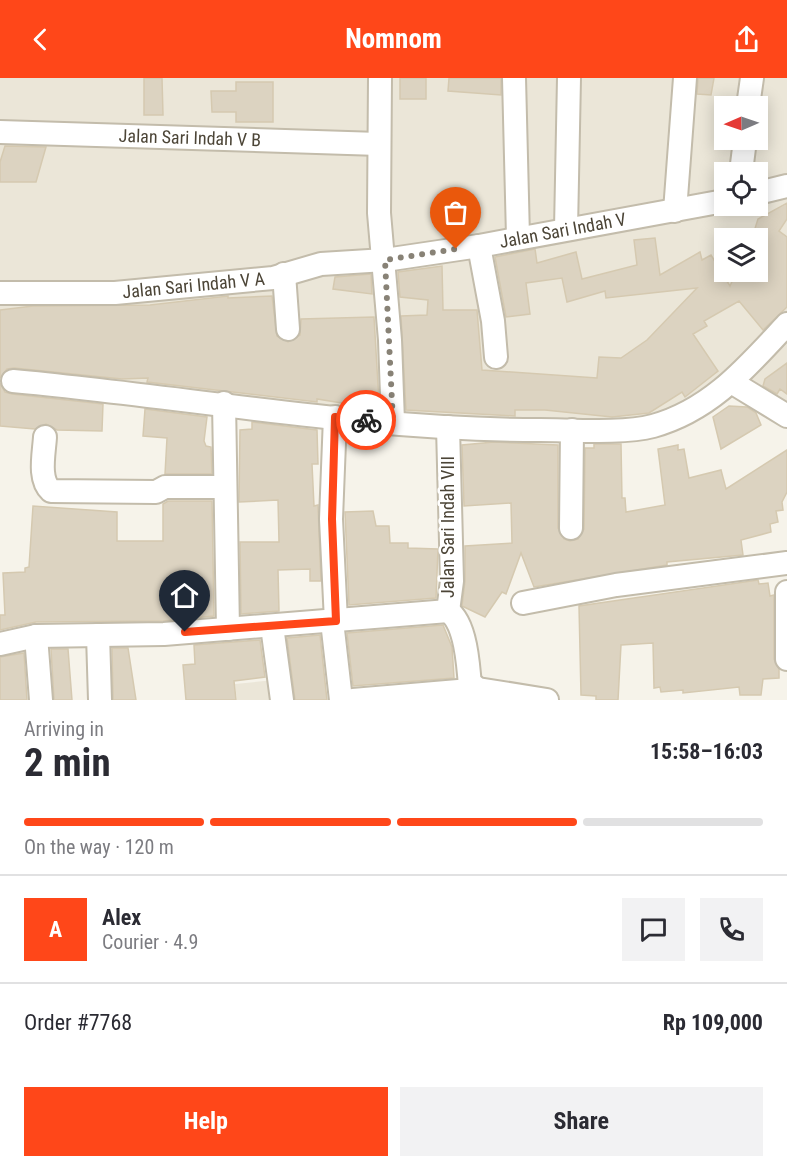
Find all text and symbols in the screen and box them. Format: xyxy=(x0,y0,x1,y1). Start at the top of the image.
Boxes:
icon: back xyxy=(24,23,57,56)
text: Nomnom xyxy=(345,23,442,55)
icon: share xyxy=(730,23,763,56)
north arrow xyxy=(714,96,768,150)
map controls xyxy=(714,96,768,282)
street label: Jalan Sari Indah V B xyxy=(118,125,261,150)
button: locate xyxy=(714,162,768,216)
pin xyxy=(430,187,481,249)
icon: bag xyxy=(439,196,472,229)
street label: Jalan Sari Indah V xyxy=(498,208,628,252)
button: layers xyxy=(714,228,768,282)
street label: Jalan Sari Indah V A xyxy=(121,268,266,302)
courier xyxy=(336,390,396,450)
icon: bike xyxy=(350,404,383,437)
street label: Jalan Sari Indah VIII xyxy=(437,456,458,598)
pin xyxy=(159,570,210,632)
icon: home xyxy=(168,579,201,612)
text: Arriving in xyxy=(24,717,104,741)
text: 15:58–16:03 xyxy=(650,739,763,764)
text: 2 min xyxy=(24,740,111,786)
text: On the way · 120 m xyxy=(24,835,174,859)
button: chat xyxy=(622,898,685,961)
button: phone xyxy=(700,898,763,961)
text: Alex xyxy=(102,905,141,930)
text: A xyxy=(49,917,62,942)
text: Courier · 4.9 xyxy=(102,930,198,954)
text: Order #7768 xyxy=(24,1010,132,1035)
text: Rp 109,000 xyxy=(663,1010,763,1035)
button: Help xyxy=(24,1087,388,1156)
button: Share xyxy=(400,1087,763,1156)

